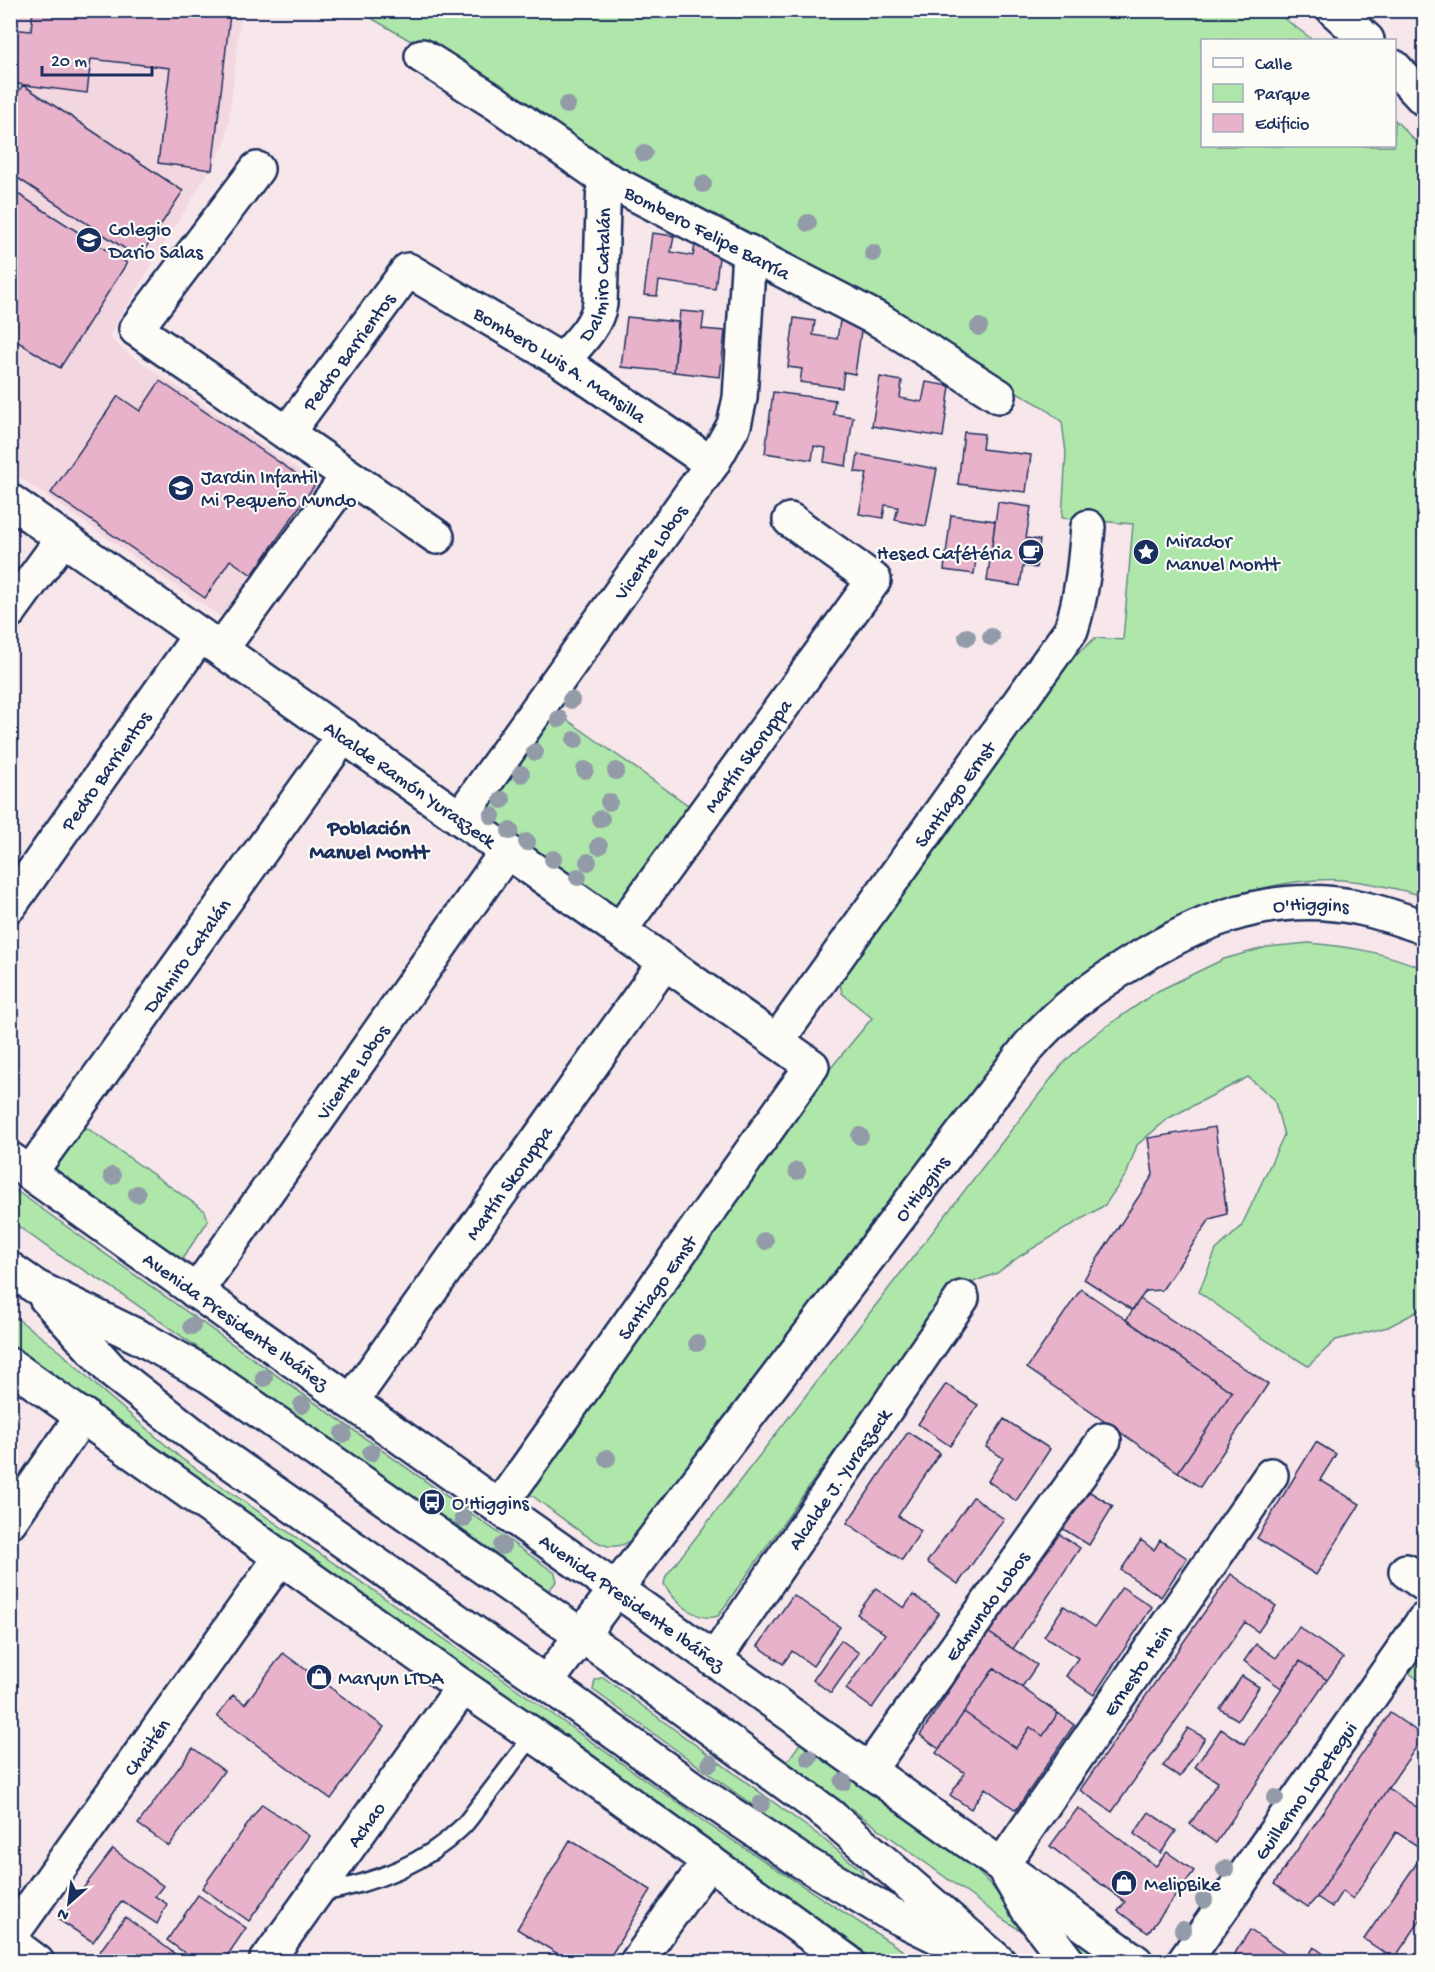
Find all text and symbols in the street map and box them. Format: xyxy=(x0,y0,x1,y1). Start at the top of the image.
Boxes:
scale bar xyxy=(42,39,152,77)
legend xyxy=(1201,39,1396,147)
text: 20 m xyxy=(51,52,87,73)
text: Calle xyxy=(1255,55,1293,76)
text: Parque xyxy=(1254,85,1311,106)
text: Edificio xyxy=(1255,115,1309,136)
street label: Bombero Felipe Barría xyxy=(619,182,794,287)
street label: Dalmiro Catalán xyxy=(575,207,618,349)
place label: Colegio Dario Salas xyxy=(107,220,204,266)
school or university icon: Colegio Dario Salas xyxy=(74,225,104,255)
street label: Pedro Barrientos xyxy=(299,289,402,417)
street label: Bombero Luis A. Mansilla xyxy=(467,303,650,431)
place label: Jardin Infantil Mi Pequeño Mundo xyxy=(201,468,356,514)
school or university icon: Jardin Infantil Mi Pequeño Mundo xyxy=(166,473,196,503)
street label: Vicente Lobos xyxy=(610,501,695,606)
place label: Mirador Manuel Montt xyxy=(1166,532,1281,578)
cafe icon: Hesed Cafétéria xyxy=(1016,537,1046,567)
place icon: Mirador Manuel Montt xyxy=(1131,537,1161,567)
place label: Hesed Cafétéria xyxy=(877,544,1013,567)
street label: Martín Skoruppa xyxy=(701,695,799,819)
street label: Pedro Barrientos xyxy=(57,707,158,837)
street label: Alcalde Ramón Yuraszeck xyxy=(318,718,501,856)
street label: Santiago Ernst xyxy=(911,737,1003,853)
district label: Población Manuel Montt xyxy=(309,818,431,867)
street label: Dalmiro Catalán xyxy=(139,895,238,1021)
street label: O'Higgins xyxy=(1272,895,1351,921)
street label: Vicente Lobos xyxy=(312,1021,396,1126)
street label: Martín Skoruppa xyxy=(462,1122,560,1246)
street label: O'Higgins xyxy=(891,1152,957,1228)
street label: Santiago Emst xyxy=(614,1231,704,1346)
street label: Avenida Presidente Ibáñez xyxy=(137,1249,333,1398)
street label: Alcalde J. Yuraszeck xyxy=(785,1404,899,1555)
bus stop icon: O'Higgins xyxy=(417,1487,447,1517)
place label: O'Higgins xyxy=(452,1494,529,1517)
street label: Avenida Presidente Ibáñez xyxy=(533,1531,729,1679)
street label: Edmundo Lobos xyxy=(942,1547,1037,1667)
street label: Ernesto Hein xyxy=(1100,1621,1179,1722)
shop icon: Maryun LTDA xyxy=(304,1662,334,1692)
place label: Maryun LTDA xyxy=(338,1669,445,1692)
street label: Chaitén xyxy=(120,1715,177,1782)
street label: Guillermo Lopetegui xyxy=(1251,1719,1364,1866)
street label: Achao xyxy=(344,1798,392,1853)
shop icon: MelipBike xyxy=(1109,1868,1139,1898)
north arrow xyxy=(39,1873,99,1933)
place label: MelipBike xyxy=(1144,1875,1221,1898)
text: N xyxy=(54,1902,73,1924)

